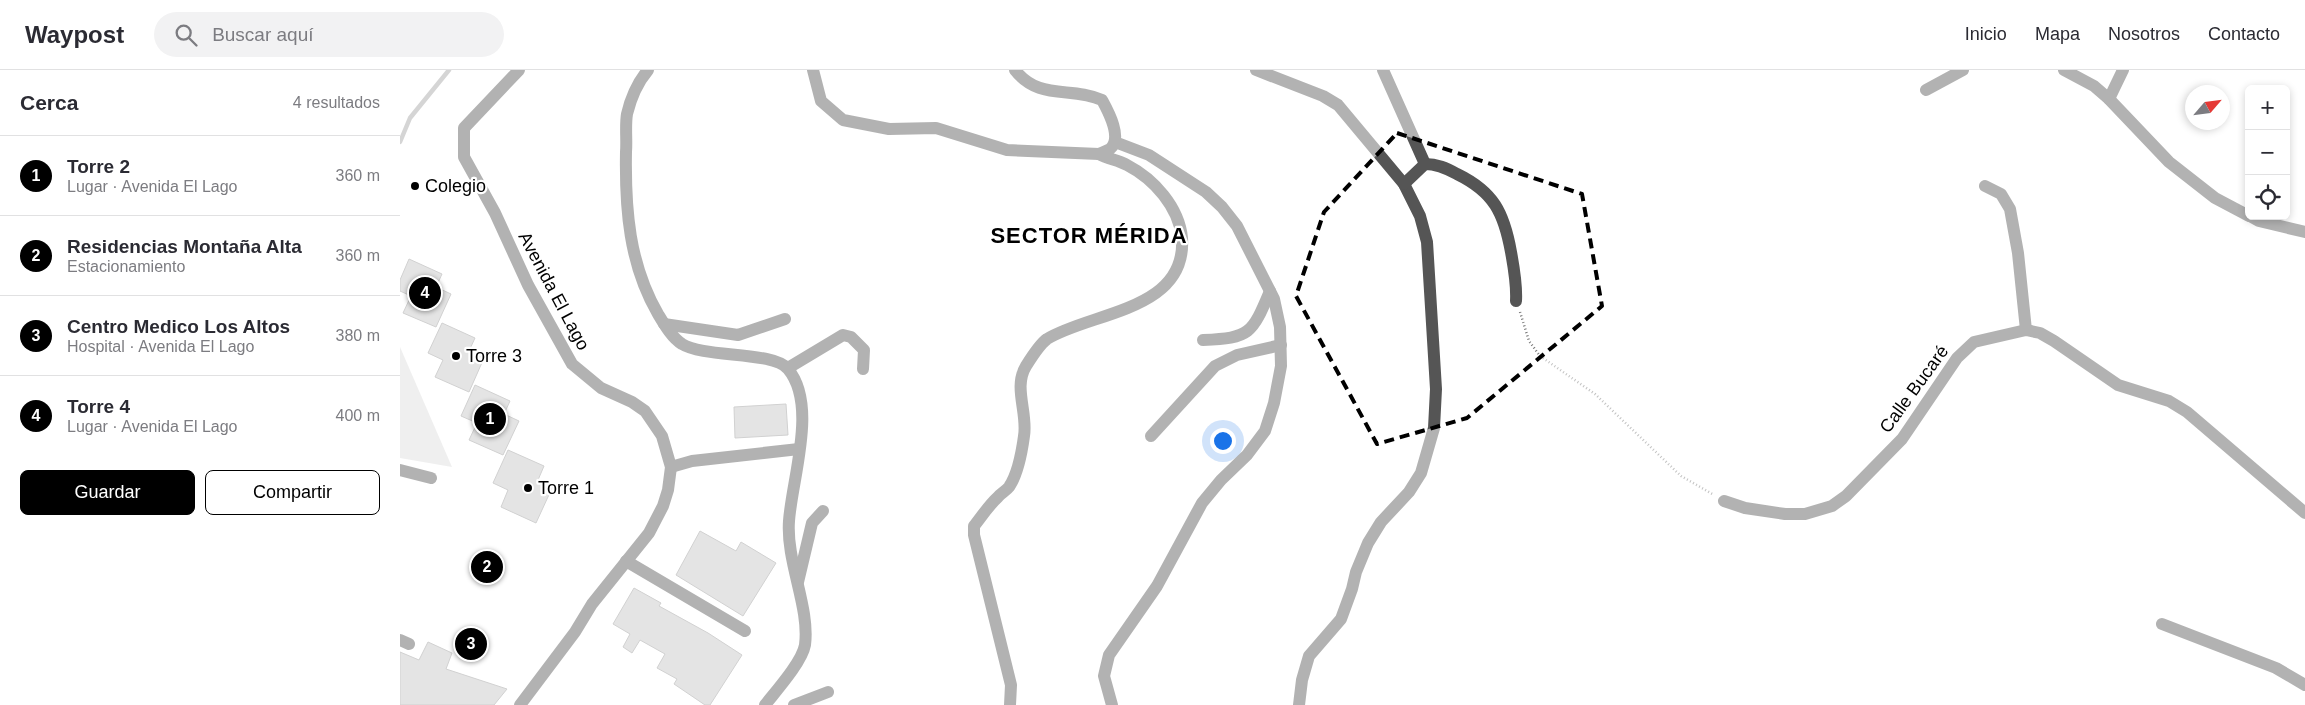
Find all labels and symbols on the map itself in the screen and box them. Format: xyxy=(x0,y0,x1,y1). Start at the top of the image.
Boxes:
north arrow xyxy=(2185,85,2230,130)
place label: Colegio xyxy=(425,176,486,196)
marker: Colegio xyxy=(409,180,421,192)
district label: SECTOR MÉRIDA xyxy=(990,223,1188,248)
street label: Avenida El Lago xyxy=(514,229,594,353)
pin: 4 xyxy=(409,274,441,312)
street label: Calle Bucaré xyxy=(1876,341,1952,437)
place label: Torre 3 xyxy=(466,346,522,366)
marker: Torre 3 xyxy=(450,350,462,362)
pin: 1 xyxy=(474,400,506,438)
your location xyxy=(1210,428,1236,454)
place label: Torre 1 xyxy=(538,478,594,498)
marker: Torre 1 xyxy=(522,482,534,494)
pin: 2 xyxy=(471,548,503,586)
pin: 3 xyxy=(455,625,487,663)

